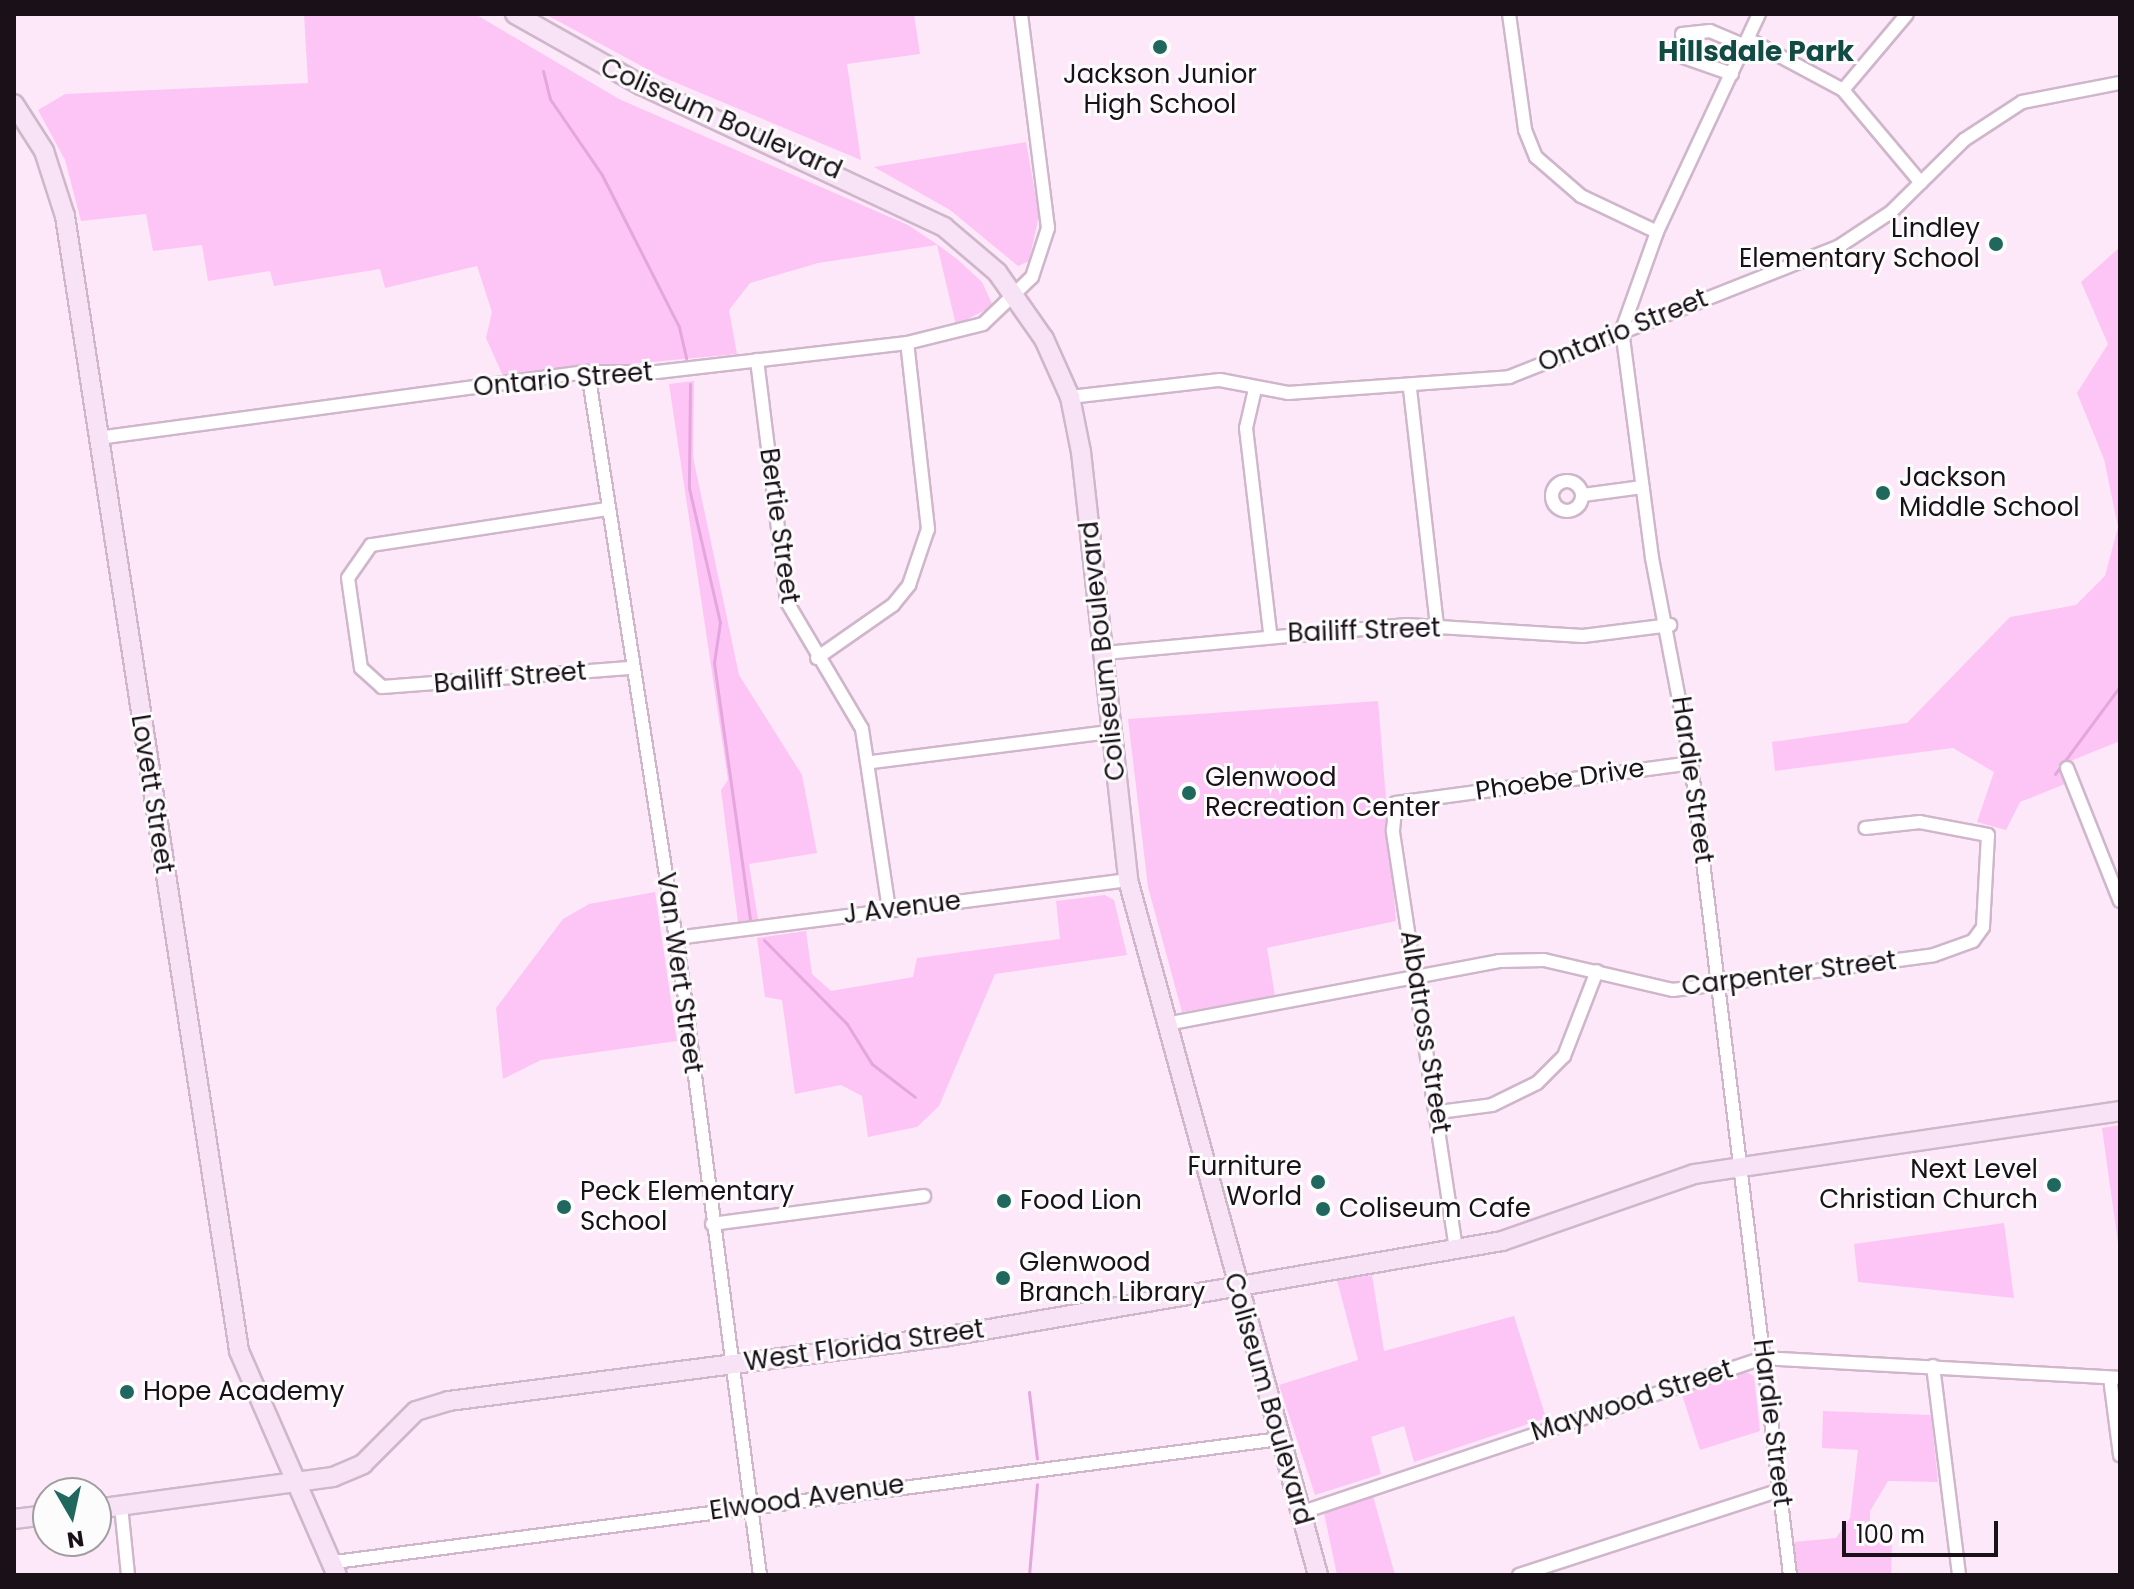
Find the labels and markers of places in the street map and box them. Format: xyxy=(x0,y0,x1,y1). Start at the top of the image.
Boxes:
marker: Jackson Junior High School xyxy=(1151,38,1169,56)
place label: Jackson Junior High School xyxy=(1063,59,1257,120)
place label: Lindley Elementary School xyxy=(1739,213,1980,274)
marker: Lindley Elementary School xyxy=(1987,235,2005,253)
place label: Jackson Middle School xyxy=(1899,462,2080,524)
marker: Jackson Middle School xyxy=(1874,484,1892,502)
place label: Glenwood Recreation Center xyxy=(1205,762,1440,824)
marker: Glenwood Recreation Center xyxy=(1180,784,1198,802)
place label: Furniture World xyxy=(1188,1151,1302,1212)
place label: Next Level Christian Church xyxy=(1819,1154,2038,1216)
marker: Furniture World xyxy=(1309,1173,1327,1191)
place label: Peck Elementary School xyxy=(580,1176,794,1238)
marker: Next Level Christian Church xyxy=(2045,1176,2063,1194)
place label: Food Lion xyxy=(1020,1185,1142,1217)
marker: Food Lion xyxy=(995,1192,1013,1210)
place label: Coliseum Cafe xyxy=(1339,1193,1531,1225)
marker: Peck Elementary School xyxy=(555,1198,573,1216)
marker: Coliseum Cafe xyxy=(1314,1200,1332,1218)
place label: Glenwood Branch Library xyxy=(1019,1247,1205,1308)
marker: Glenwood Branch Library xyxy=(994,1269,1012,1287)
place label: Hope Academy xyxy=(143,1376,344,1408)
marker: Hope Academy xyxy=(118,1383,136,1401)

